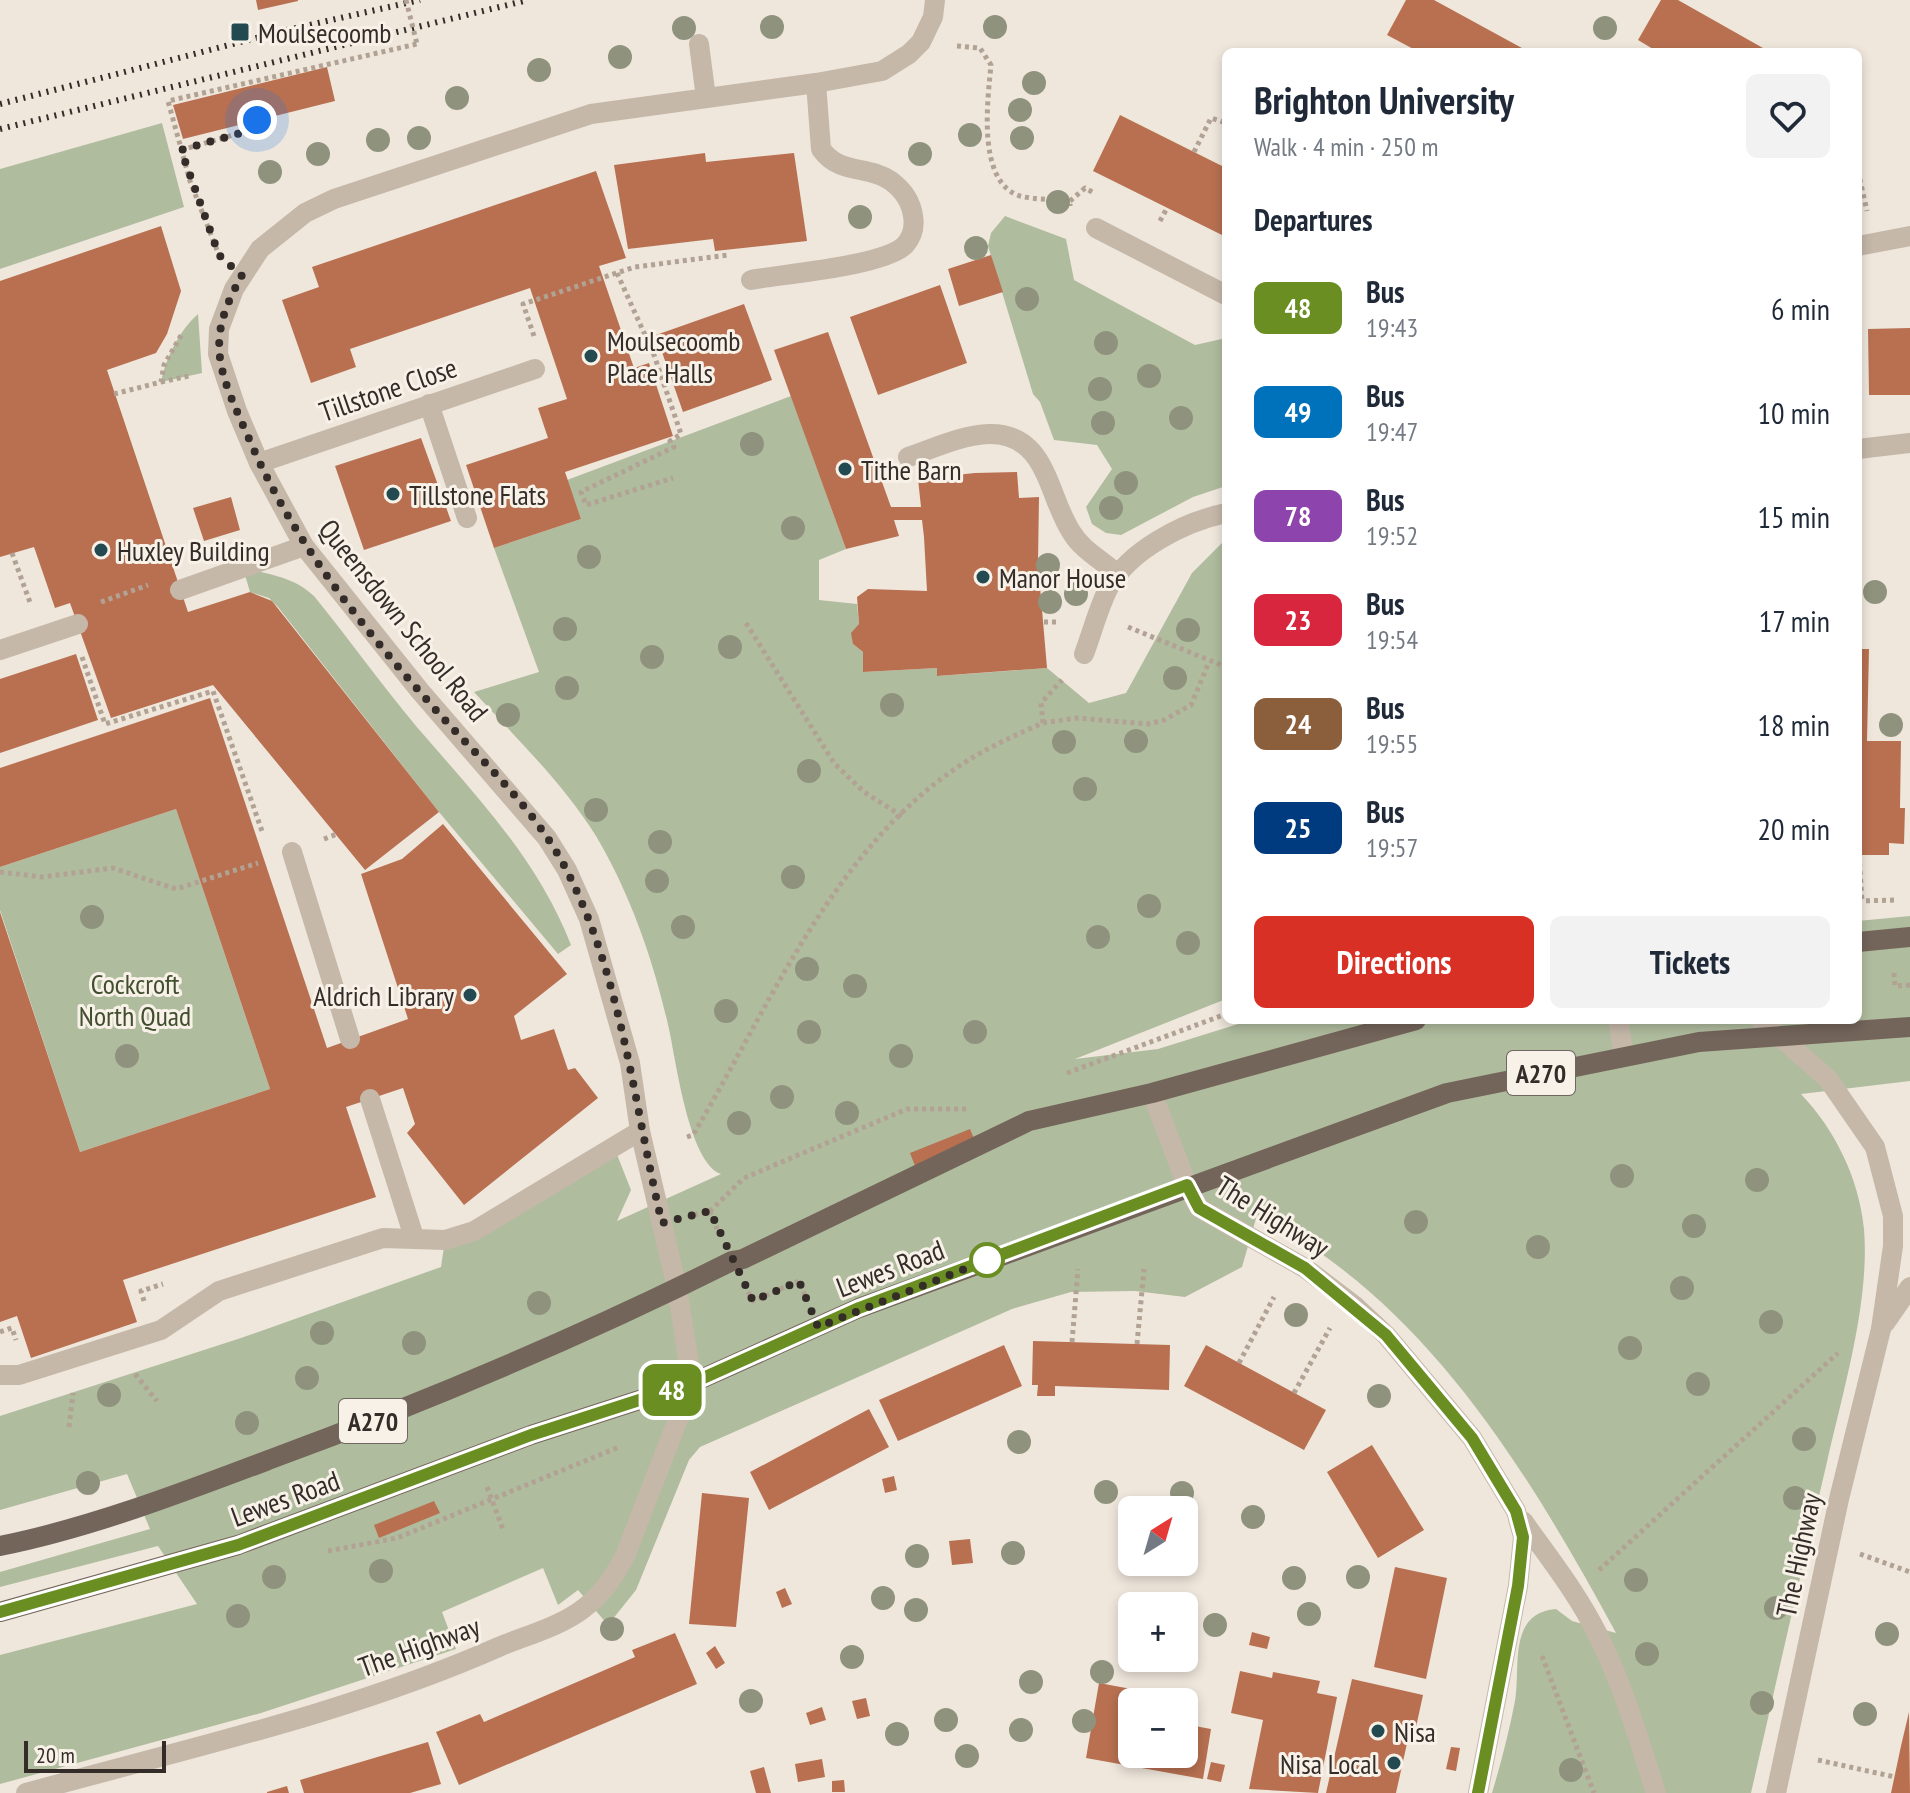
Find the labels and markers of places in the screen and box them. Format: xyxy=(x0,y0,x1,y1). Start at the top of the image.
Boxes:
place label: Moulsecoomb xyxy=(258,14,391,51)
marker: Moulsecoomb xyxy=(229,21,251,43)
place label: Moulsecoomb Place Halls xyxy=(607,322,740,391)
marker: Moulsecoomb Place Halls xyxy=(582,347,600,365)
place label: Tithe Barn xyxy=(861,451,961,488)
marker: Tithe Barn xyxy=(836,460,854,478)
place label: Tillstone Flats xyxy=(409,476,546,513)
marker: Tillstone Flats xyxy=(384,485,402,503)
place label: Huxley Building xyxy=(117,532,270,569)
marker: Huxley Building xyxy=(92,541,110,559)
place label: Manor House xyxy=(999,559,1126,596)
marker: Manor House xyxy=(974,568,992,586)
place label: Aldrich Library xyxy=(313,977,454,1014)
marker: Aldrich Library xyxy=(461,986,479,1004)
unlabelled marker xyxy=(970,1243,1004,1277)
place label: Nisa xyxy=(1394,1713,1436,1750)
marker: Nisa xyxy=(1369,1722,1387,1740)
place label: Nisa Local xyxy=(1280,1745,1378,1782)
marker: Nisa Local xyxy=(1385,1754,1403,1772)

